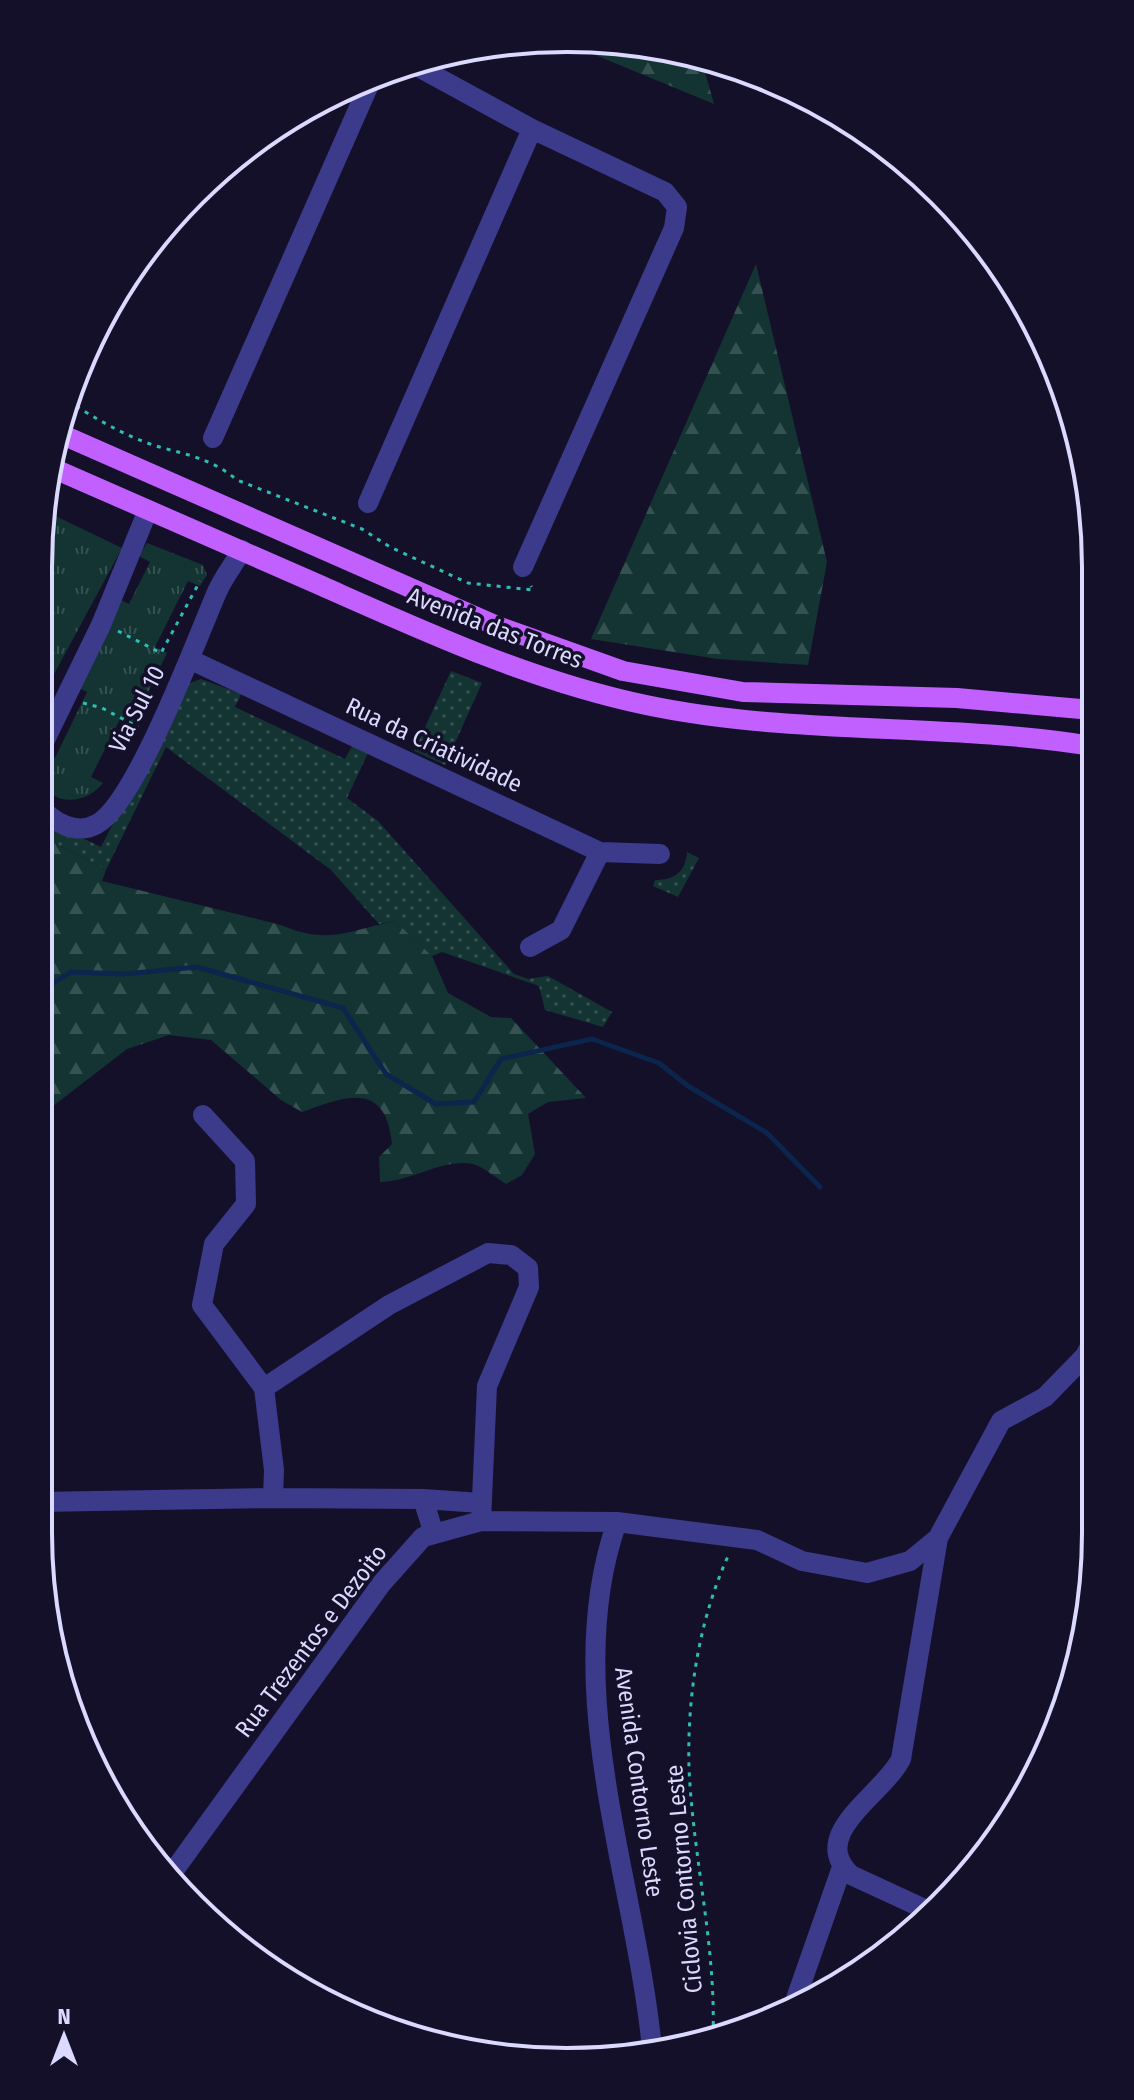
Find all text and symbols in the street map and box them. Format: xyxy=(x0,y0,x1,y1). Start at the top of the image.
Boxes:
street label: Avenida das Torres xyxy=(404,582,586,674)
street label: Via Sul 10 xyxy=(103,661,171,757)
street label: Rua da Criatividade xyxy=(341,692,527,798)
street label: Rua Trezentos e Dezoito xyxy=(229,1539,393,1743)
street label: Avenida Contorno Leste xyxy=(609,1665,669,1899)
street label: Ciclovia Contorno Leste xyxy=(660,1764,708,1994)
north arrow xyxy=(24,1996,104,2076)
text: N xyxy=(57,2003,71,2030)

